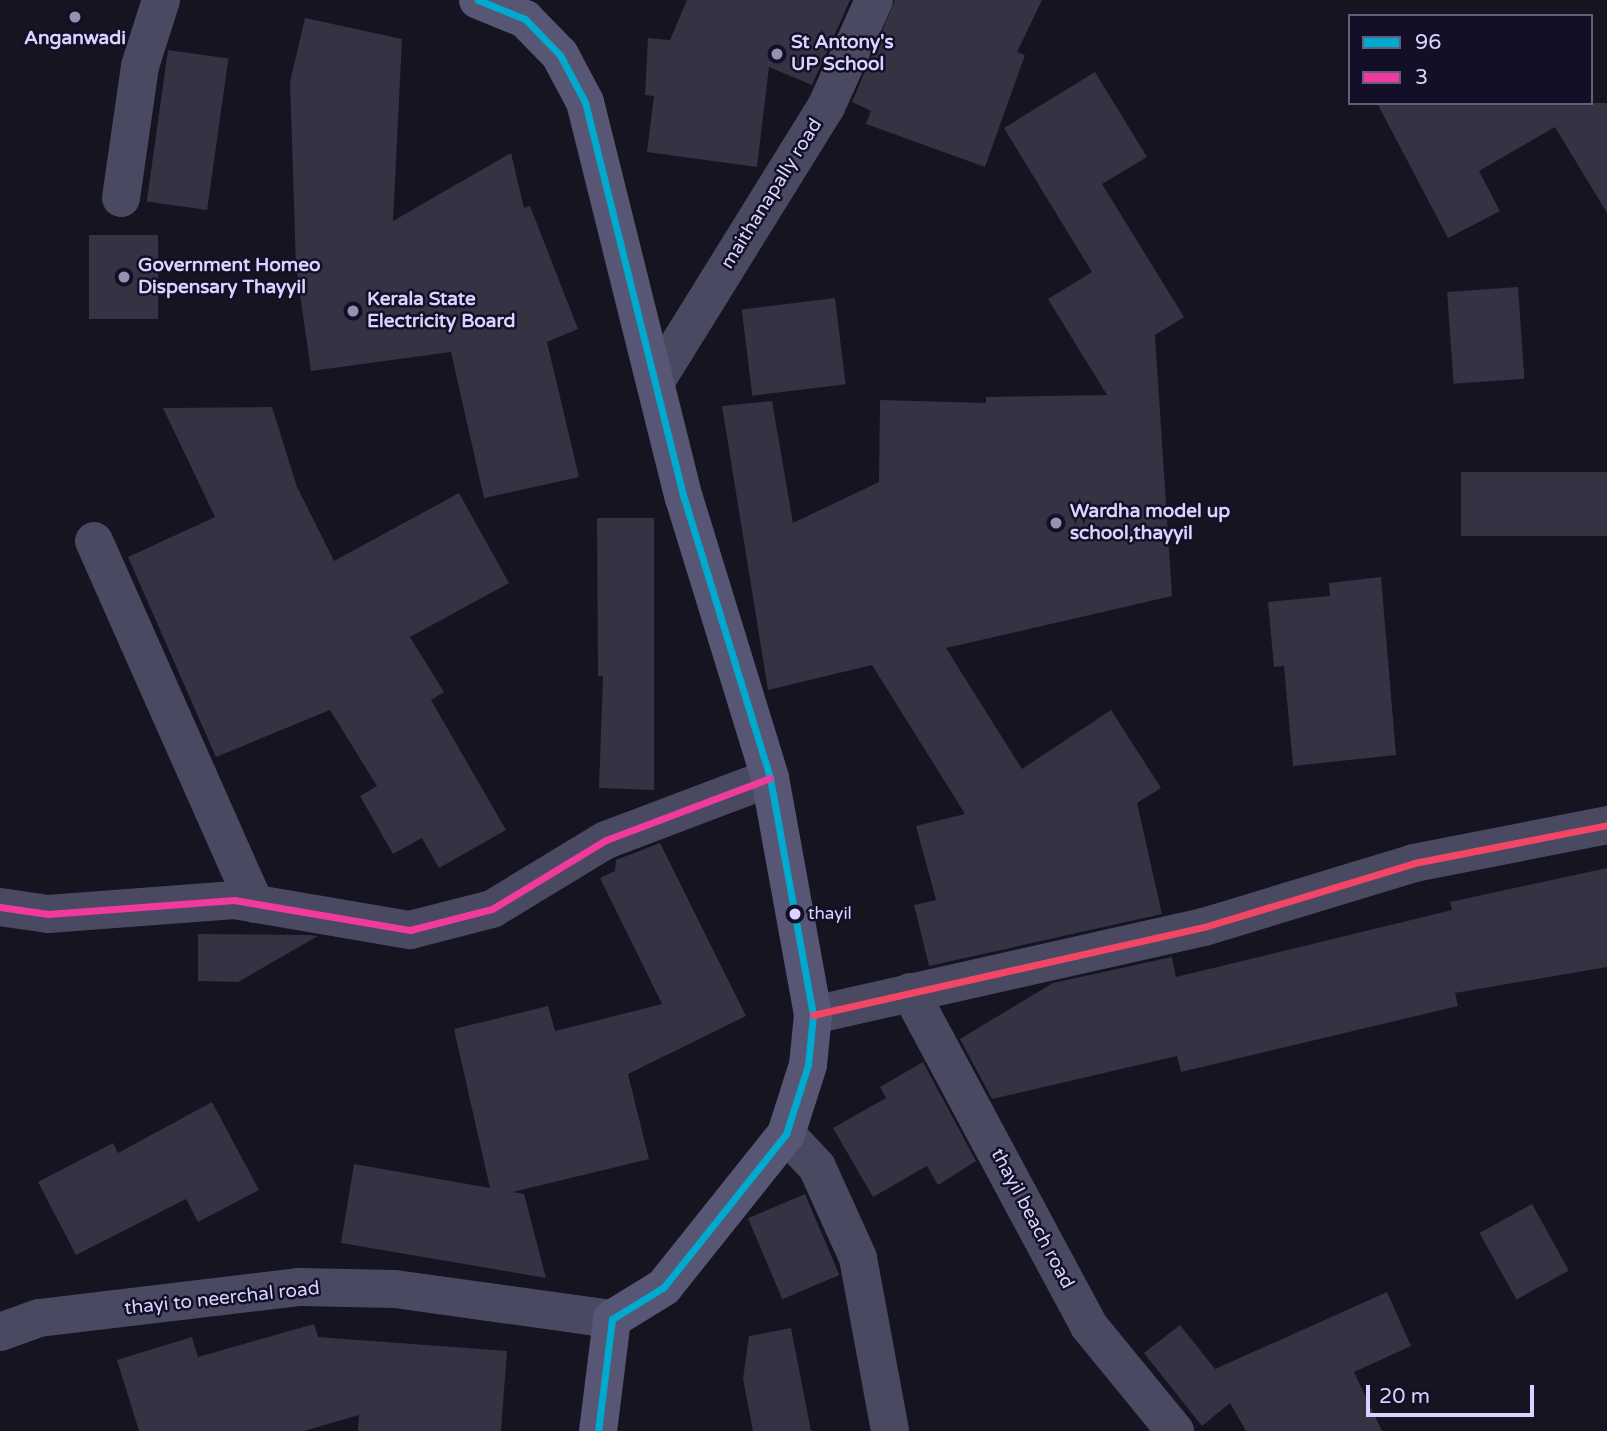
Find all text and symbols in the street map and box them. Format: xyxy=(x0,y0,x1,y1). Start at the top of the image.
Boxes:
marker: Anganwadi xyxy=(67,9,83,25)
legend xyxy=(1348,14,1593,105)
place label: Anganwadi xyxy=(24,28,126,50)
text: 96 xyxy=(1415,30,1441,55)
place label: St Antony's UP School xyxy=(791,32,894,76)
marker: St Antony's UP School xyxy=(769,46,785,62)
text: 3 xyxy=(1415,65,1428,90)
street label: maithanapally road xyxy=(716,115,828,273)
place label: Government Homeo Dispensary Thayyil xyxy=(138,255,320,299)
marker: Government Homeo Dispensary Thayyil xyxy=(116,269,132,285)
place label: Kerala State Electricity Board xyxy=(367,289,515,333)
marker: Kerala State Electricity Board xyxy=(345,303,361,319)
place label: Wardha model up school,thayyil xyxy=(1070,501,1230,545)
marker: Wardha model up school,thayyil xyxy=(1048,515,1064,531)
place label: thayil xyxy=(808,904,852,924)
marker: thayil xyxy=(788,907,802,921)
street label: thayil beach road xyxy=(986,1145,1078,1293)
street label: thayi to neerchal road xyxy=(123,1277,321,1321)
scale bar xyxy=(1369,1372,1537,1416)
text: 20 m xyxy=(1379,1384,1430,1409)

